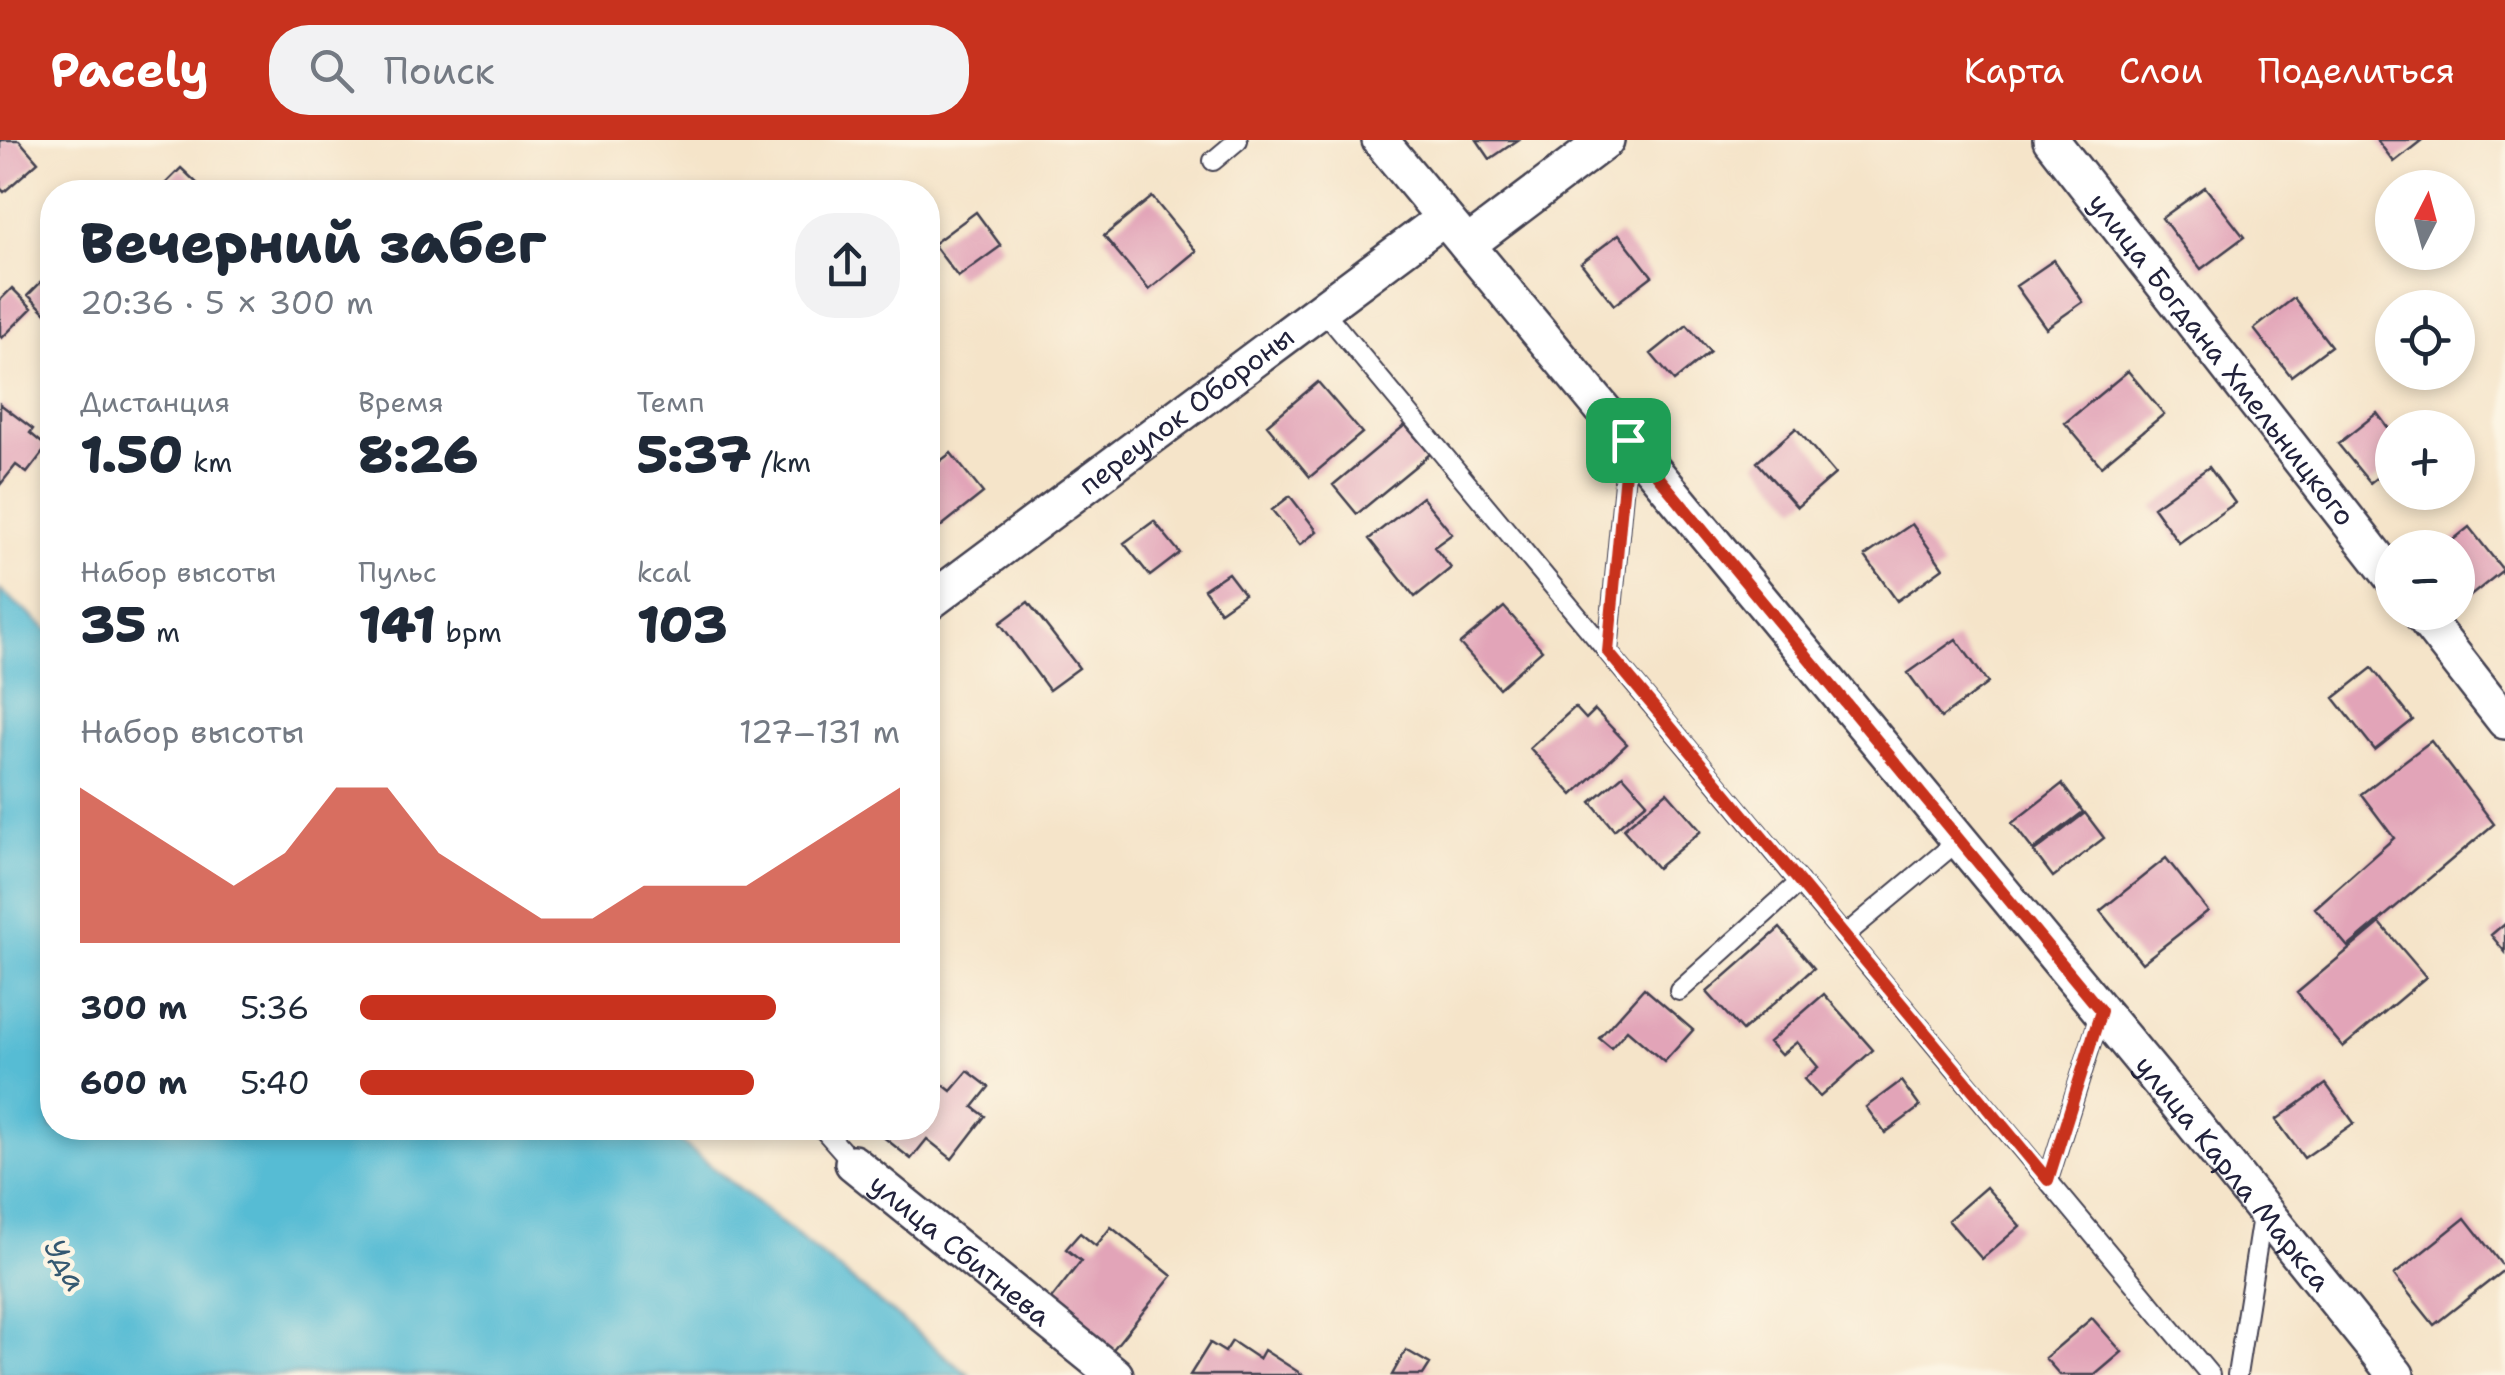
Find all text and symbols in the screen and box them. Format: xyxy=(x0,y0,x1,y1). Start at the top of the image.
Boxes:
search box xyxy=(269,25,969,115)
text: Pacely xyxy=(50,38,209,102)
icon: search xyxy=(304,43,359,98)
text: Поиск xyxy=(384,45,495,96)
text: Карта xyxy=(1964,47,2064,94)
text: Слои xyxy=(2119,47,2203,94)
text: Поделиться xyxy=(2258,47,2455,94)
north arrow xyxy=(2375,170,2475,270)
map controls xyxy=(2375,170,2475,630)
street label: улица Богдана Хмельницкого xyxy=(2080,185,2364,534)
text: Вечерний забег xyxy=(80,206,546,280)
button: share xyxy=(795,213,900,318)
text: 20:36 · 5 × 300 m xyxy=(80,281,374,324)
button: locate xyxy=(2375,290,2475,390)
street label: переулок Обороны xyxy=(1071,318,1302,503)
text: Дистанция xyxy=(80,383,230,421)
text: Время xyxy=(358,383,444,421)
text: Темп xyxy=(637,383,704,421)
pin xyxy=(1586,398,1671,483)
button: + xyxy=(2375,410,2475,510)
icon: arrive xyxy=(1601,413,1656,468)
text: 1.50 xyxy=(80,421,183,488)
text: 8:26 xyxy=(358,421,478,488)
text: 5:37 xyxy=(637,421,752,488)
text: km xyxy=(183,443,232,481)
text: /km xyxy=(752,443,811,481)
button: − xyxy=(2375,530,2475,630)
text: Набор высоты xyxy=(80,553,276,591)
text: Пульс xyxy=(358,553,437,591)
text: kcal xyxy=(637,553,691,591)
text: 35 xyxy=(80,591,146,658)
text: 141 xyxy=(358,591,436,658)
text: 103 xyxy=(637,591,728,658)
text: m xyxy=(146,613,180,651)
text: bpm xyxy=(436,613,502,651)
text: Набор высоты xyxy=(80,710,305,753)
text: 127–131 m xyxy=(739,710,900,753)
text: 300 m xyxy=(80,986,187,1029)
text: 5:36 xyxy=(240,986,309,1029)
street label: улица Карла Маркса xyxy=(2126,1047,2340,1299)
text: 600 m xyxy=(80,1061,187,1104)
text: 5:40 xyxy=(240,1061,310,1104)
street label: улица Сбитнева xyxy=(862,1165,1059,1335)
water label: Уда xyxy=(34,1231,97,1298)

